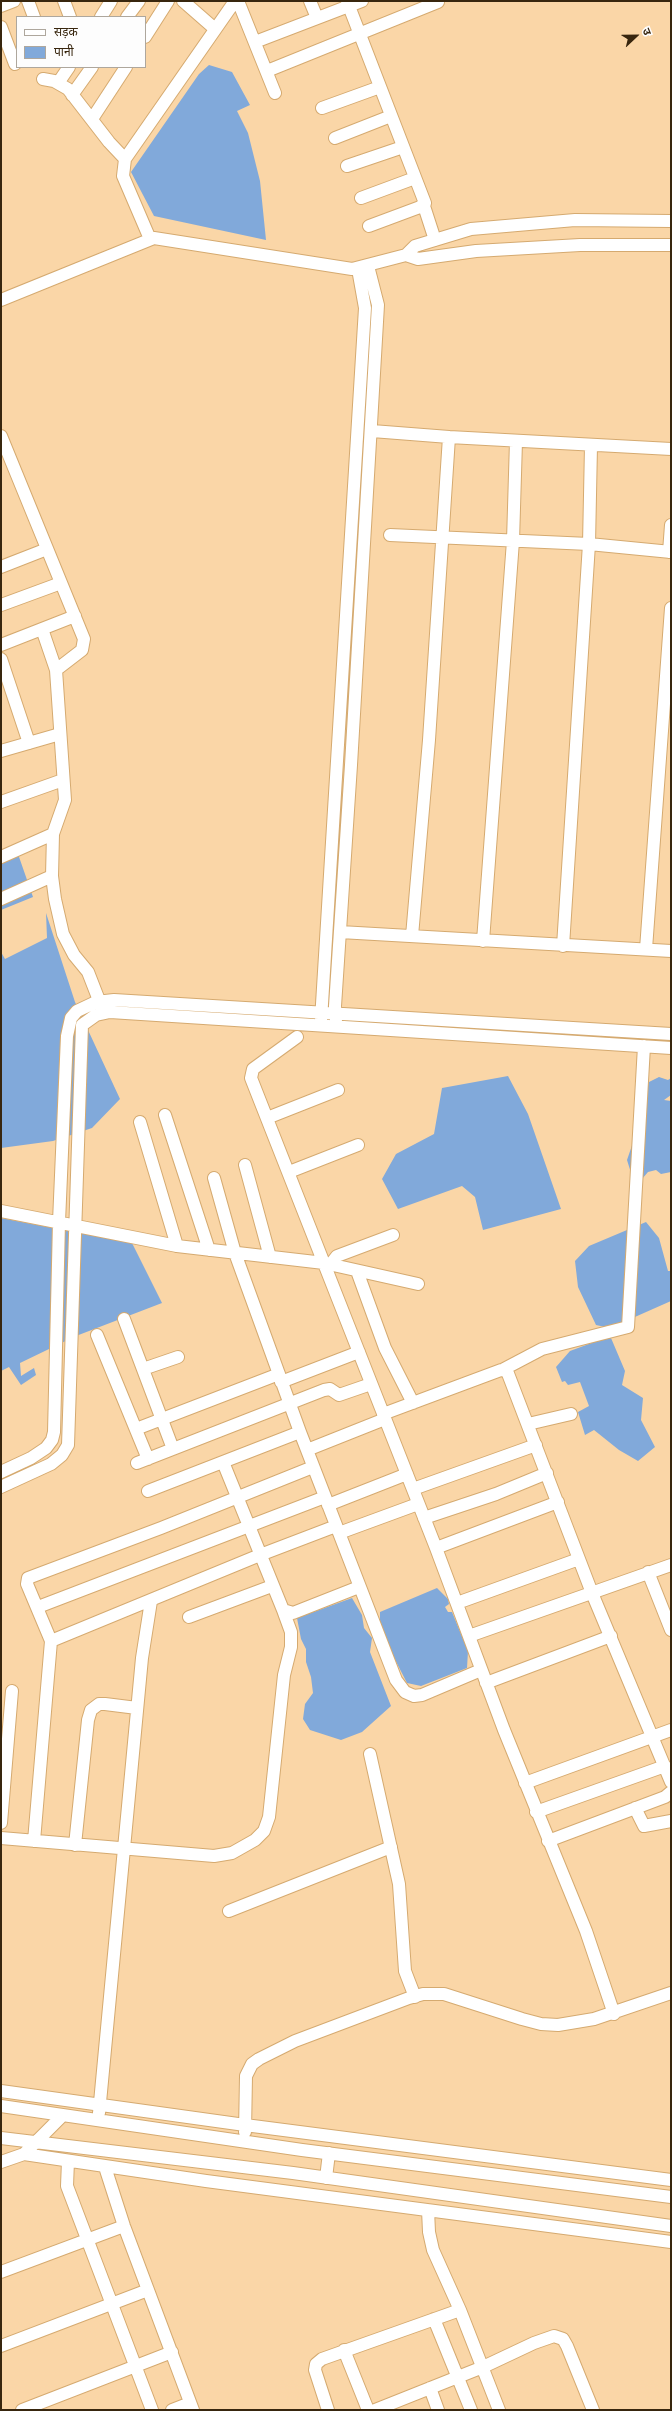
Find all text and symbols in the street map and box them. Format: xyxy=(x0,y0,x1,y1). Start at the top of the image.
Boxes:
legend xyxy=(16,16,146,68)
north arrow xyxy=(616,16,656,56)
text: सड़क xyxy=(54,24,78,38)
text: उ xyxy=(640,26,655,37)
text: पानी xyxy=(54,44,74,58)

